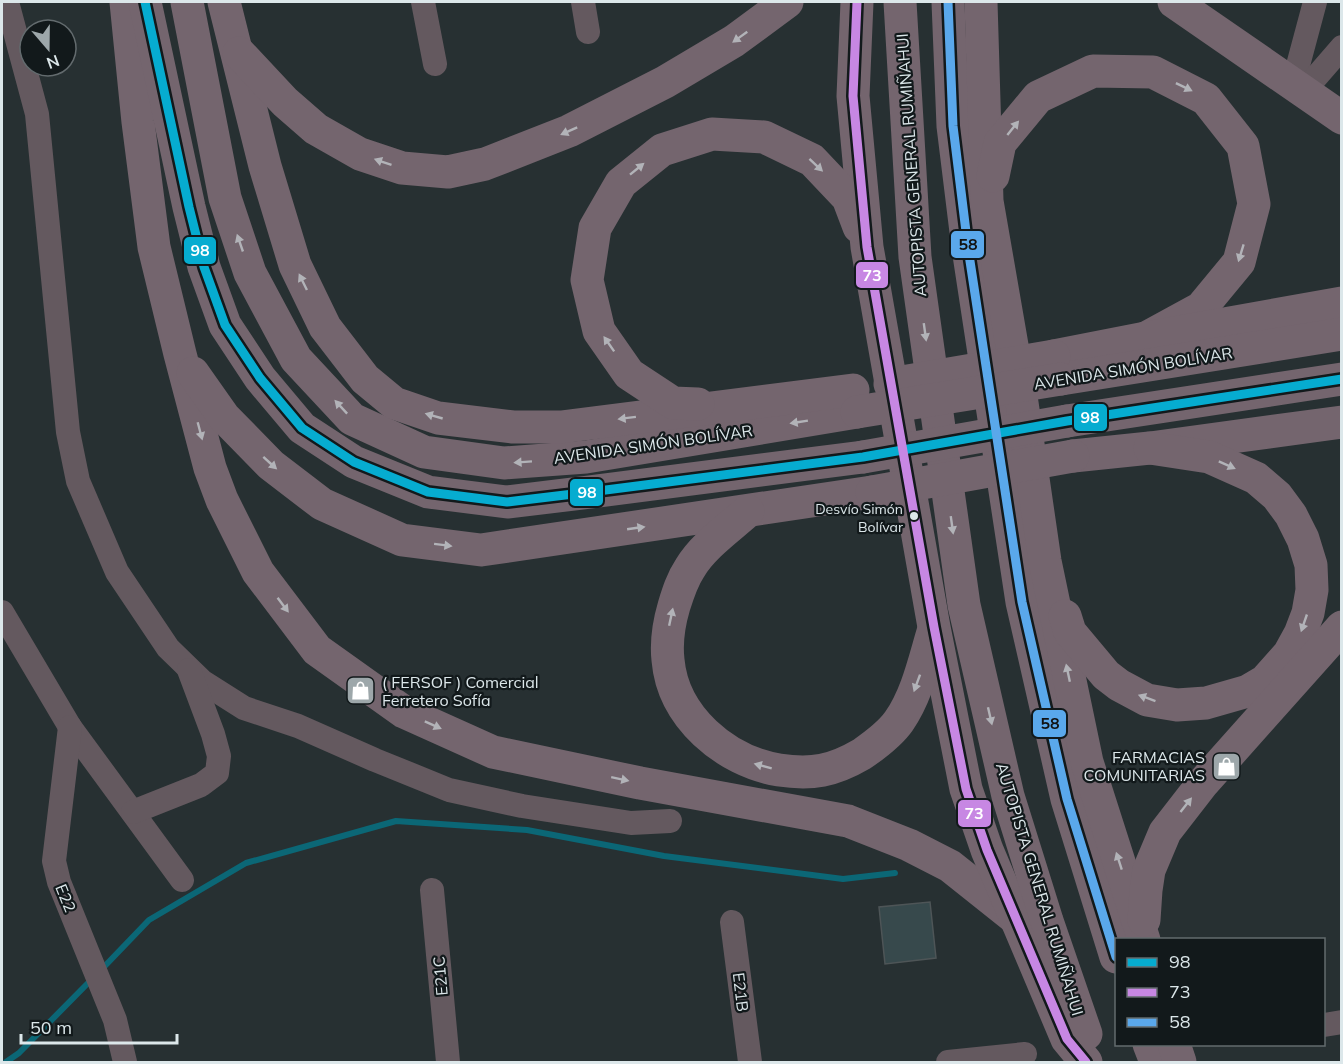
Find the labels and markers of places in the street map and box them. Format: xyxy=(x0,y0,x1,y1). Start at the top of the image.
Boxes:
place label: Desvío Simón Bolívar xyxy=(815,500,904,536)
marker: Desvío Simón Bolívar xyxy=(908,510,920,522)
place label: ( FERSOF ) Comercial Ferretero Sofía xyxy=(382,672,539,710)
shop icon: ( FERSOF ) Comercial Ferretero Sofía xyxy=(345,675,377,707)
place label: FARMACIAS COMUNITARIAS xyxy=(1083,747,1205,785)
shop icon: FARMACIAS COMUNITARIAS xyxy=(1210,750,1242,782)

